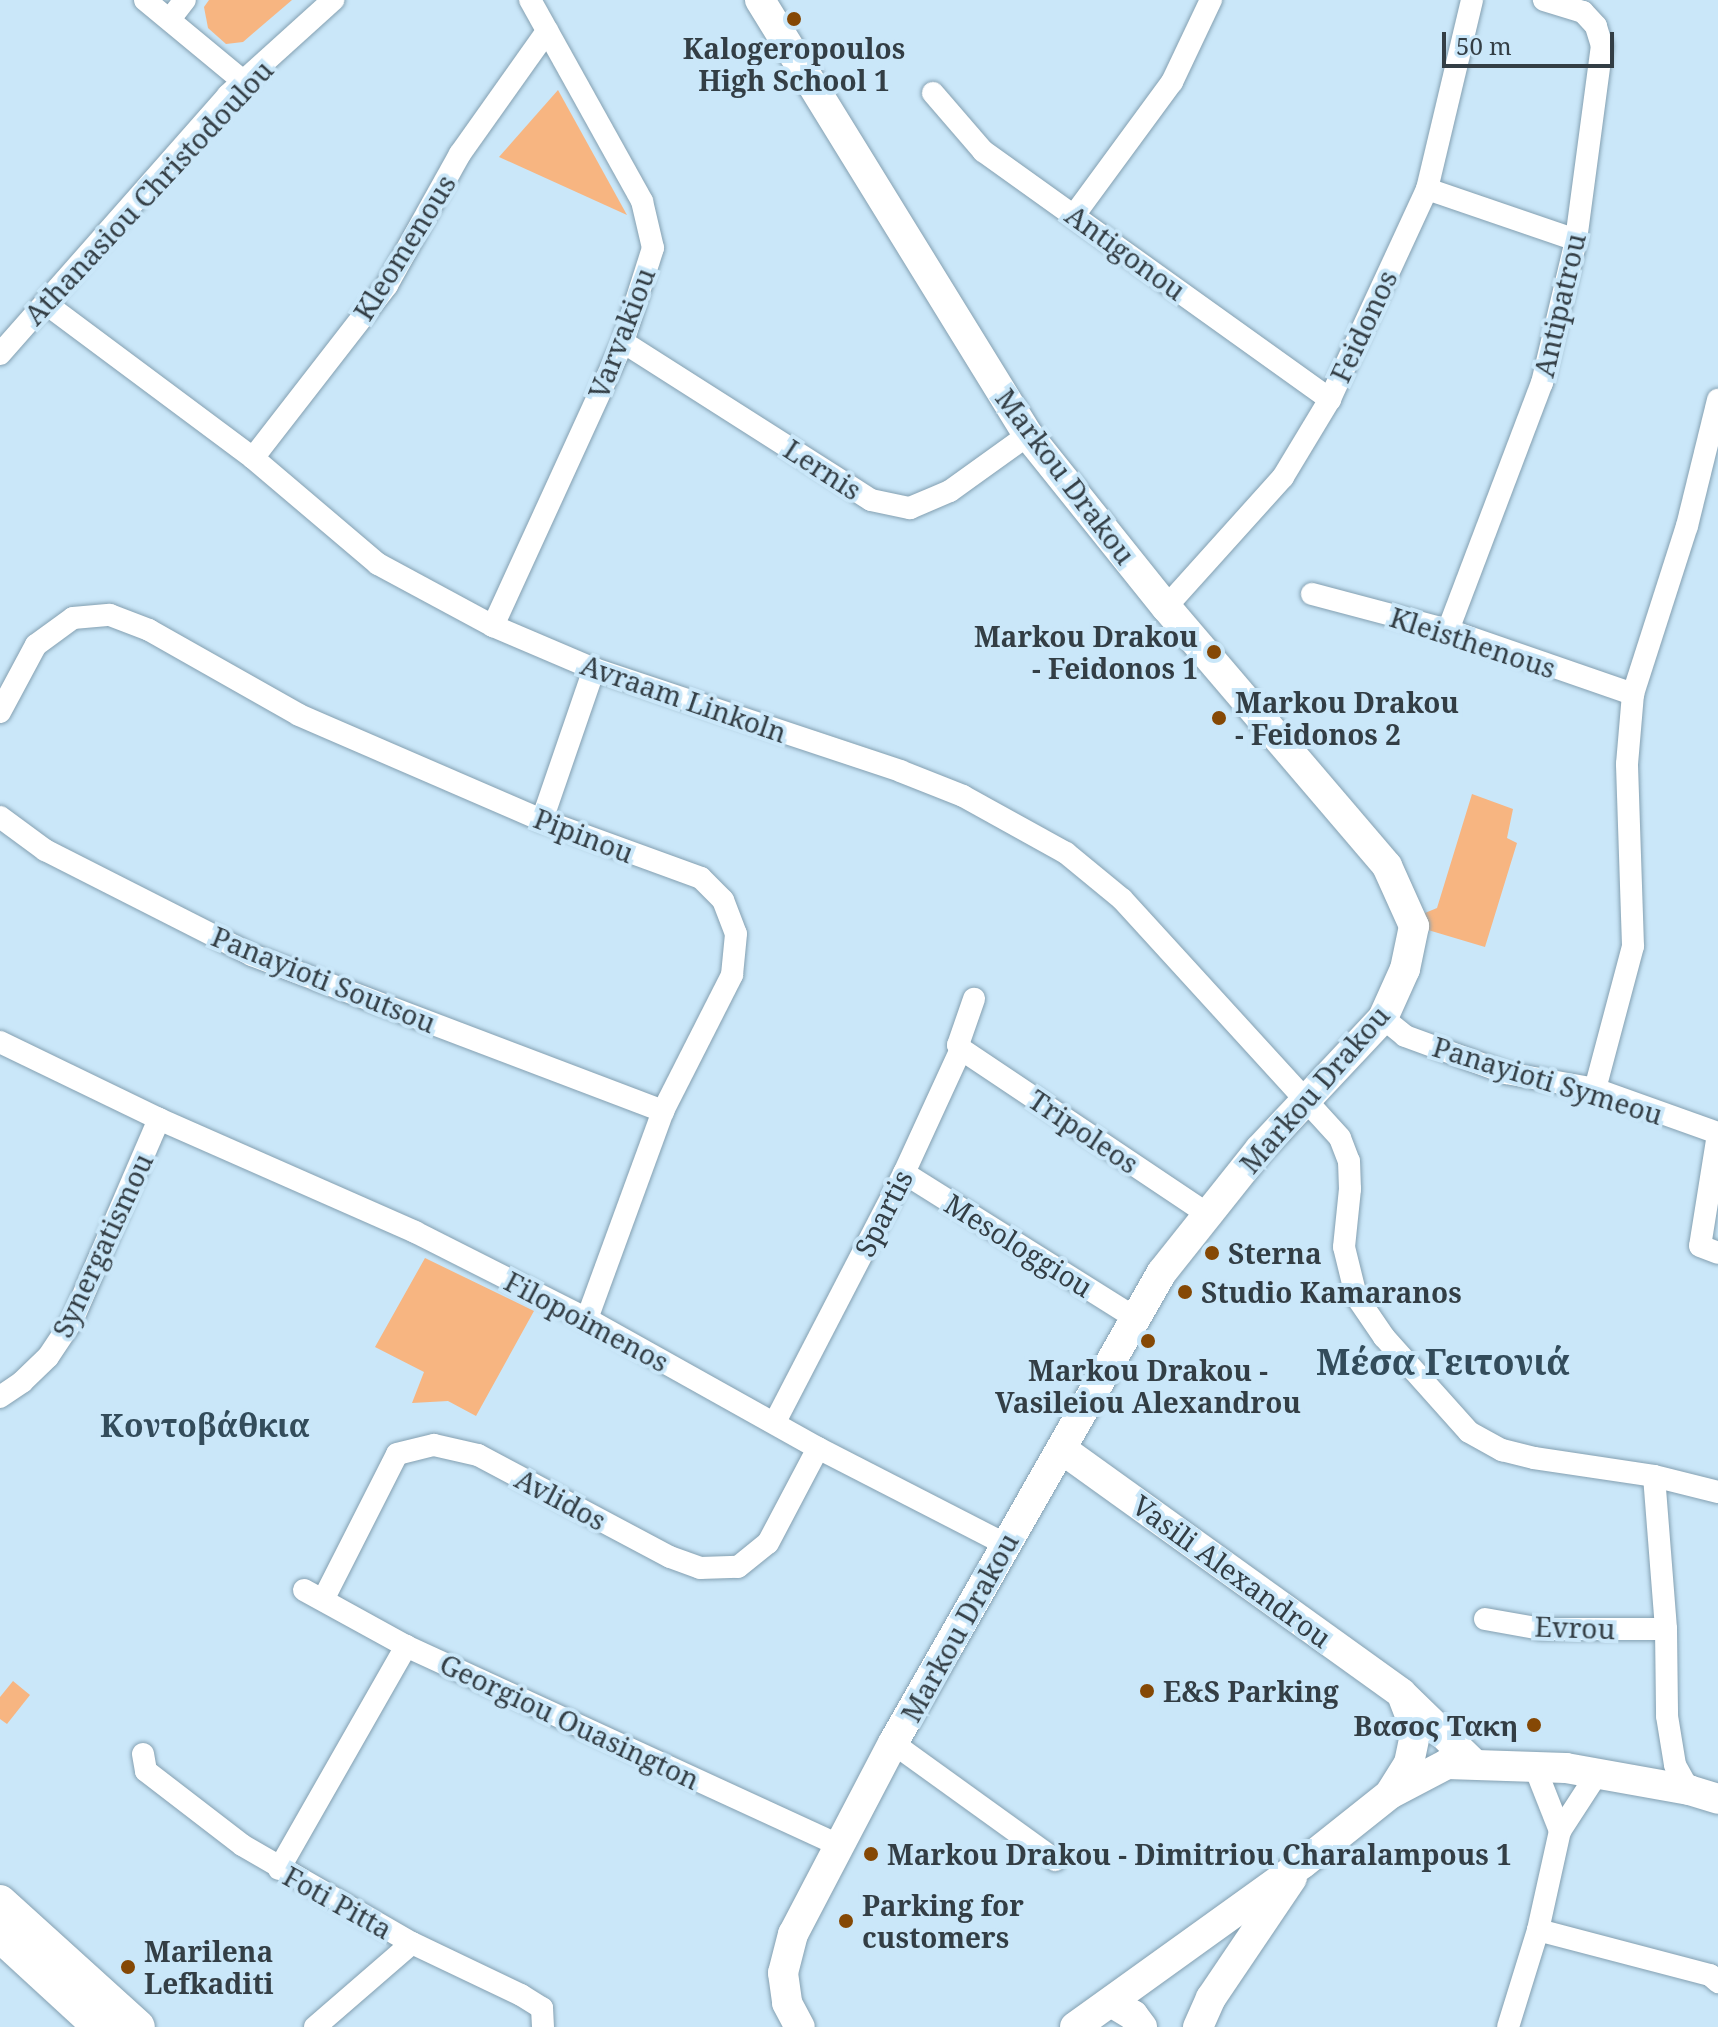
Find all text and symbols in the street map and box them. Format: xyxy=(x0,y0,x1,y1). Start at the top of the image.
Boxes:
marker: Kalogeropoulos High School 1 xyxy=(785,10,803,28)
scale bar xyxy=(1446,16,1618,66)
text: 50 m xyxy=(1456,29,1512,62)
place label: Kalogeropoulos High School 1 xyxy=(683,31,905,97)
street label: Athanasiou Christodoulou xyxy=(17,53,279,331)
street label: Kleomenous xyxy=(346,168,462,326)
street label: Antigonou xyxy=(1060,197,1192,307)
street label: Antipatrou xyxy=(1526,230,1592,380)
street label: Varvakiou xyxy=(581,263,661,403)
street label: Feidonos xyxy=(1323,265,1403,387)
street label: Markou Drakou xyxy=(989,382,1143,570)
street label: Lernis xyxy=(778,432,868,506)
street label: Kleisthenous xyxy=(1386,599,1560,685)
place label: Markou Drakou - Feidonos 1 xyxy=(974,619,1198,685)
marker: Markou Drakou - Feidonos 1 xyxy=(1205,643,1223,661)
street label: Avraam Linkoln xyxy=(577,647,791,749)
place label: Markou Drakou - Feidonos 2 xyxy=(1235,685,1459,751)
marker: Markou Drakou - Feidonos 2 xyxy=(1210,709,1228,727)
street label: Pipinou xyxy=(529,801,639,869)
street label: Panayioti Soutsou xyxy=(207,919,441,1039)
street label: Markou Drakou xyxy=(1232,998,1396,1180)
street label: Panayioti Symeou xyxy=(1429,1029,1667,1131)
street label: Tripoleos xyxy=(1023,1082,1145,1180)
street label: Synergatismou xyxy=(45,1148,159,1342)
street label: Spartis xyxy=(847,1164,919,1262)
street label: Mesologgiou xyxy=(939,1186,1099,1304)
place label: Sterna xyxy=(1228,1236,1322,1270)
marker: Sterna xyxy=(1203,1244,1221,1262)
street label: Filopoimenos xyxy=(499,1264,675,1378)
place label: Studio Kamaranos xyxy=(1201,1275,1462,1309)
marker: Studio Kamaranos xyxy=(1176,1283,1194,1301)
marker: Markou Drakou - Vasileiou Alexandrou xyxy=(1139,1332,1157,1350)
district label: Μέσα Γειτονιά xyxy=(1316,1340,1570,1384)
place label: Markou Drakou - Vasileiou Alexandrou xyxy=(995,1353,1301,1419)
district label: Κοντοβάθκια xyxy=(100,1406,310,1444)
street label: Avlidos xyxy=(510,1461,612,1537)
street label: Vasili Alexandrou xyxy=(1126,1488,1338,1654)
street label: Markou Drakou xyxy=(893,1527,1025,1727)
street label: Evrou xyxy=(1534,1609,1616,1645)
street label: Georgiou Ouasington xyxy=(435,1646,705,1796)
place label: E&S Parking xyxy=(1163,1674,1339,1708)
marker: E&S Parking xyxy=(1138,1682,1156,1700)
place label: Βασος Τακη xyxy=(1354,1708,1518,1742)
marker: Βασος Τακη xyxy=(1525,1716,1543,1734)
place label: Markou Drakou - Dimitriou Charalampous 1 xyxy=(887,1837,1512,1871)
marker: Markou Drakou - Dimitriou Charalampous 1 xyxy=(862,1845,880,1863)
street label: Foti Pitta xyxy=(278,1858,398,1946)
place label: Parking for customers xyxy=(862,1888,1024,1954)
marker: Parking for customers xyxy=(837,1912,855,1930)
place label: Marilena Lefkaditi xyxy=(144,1934,274,2000)
marker: Marilena Lefkaditi xyxy=(119,1958,137,1976)

